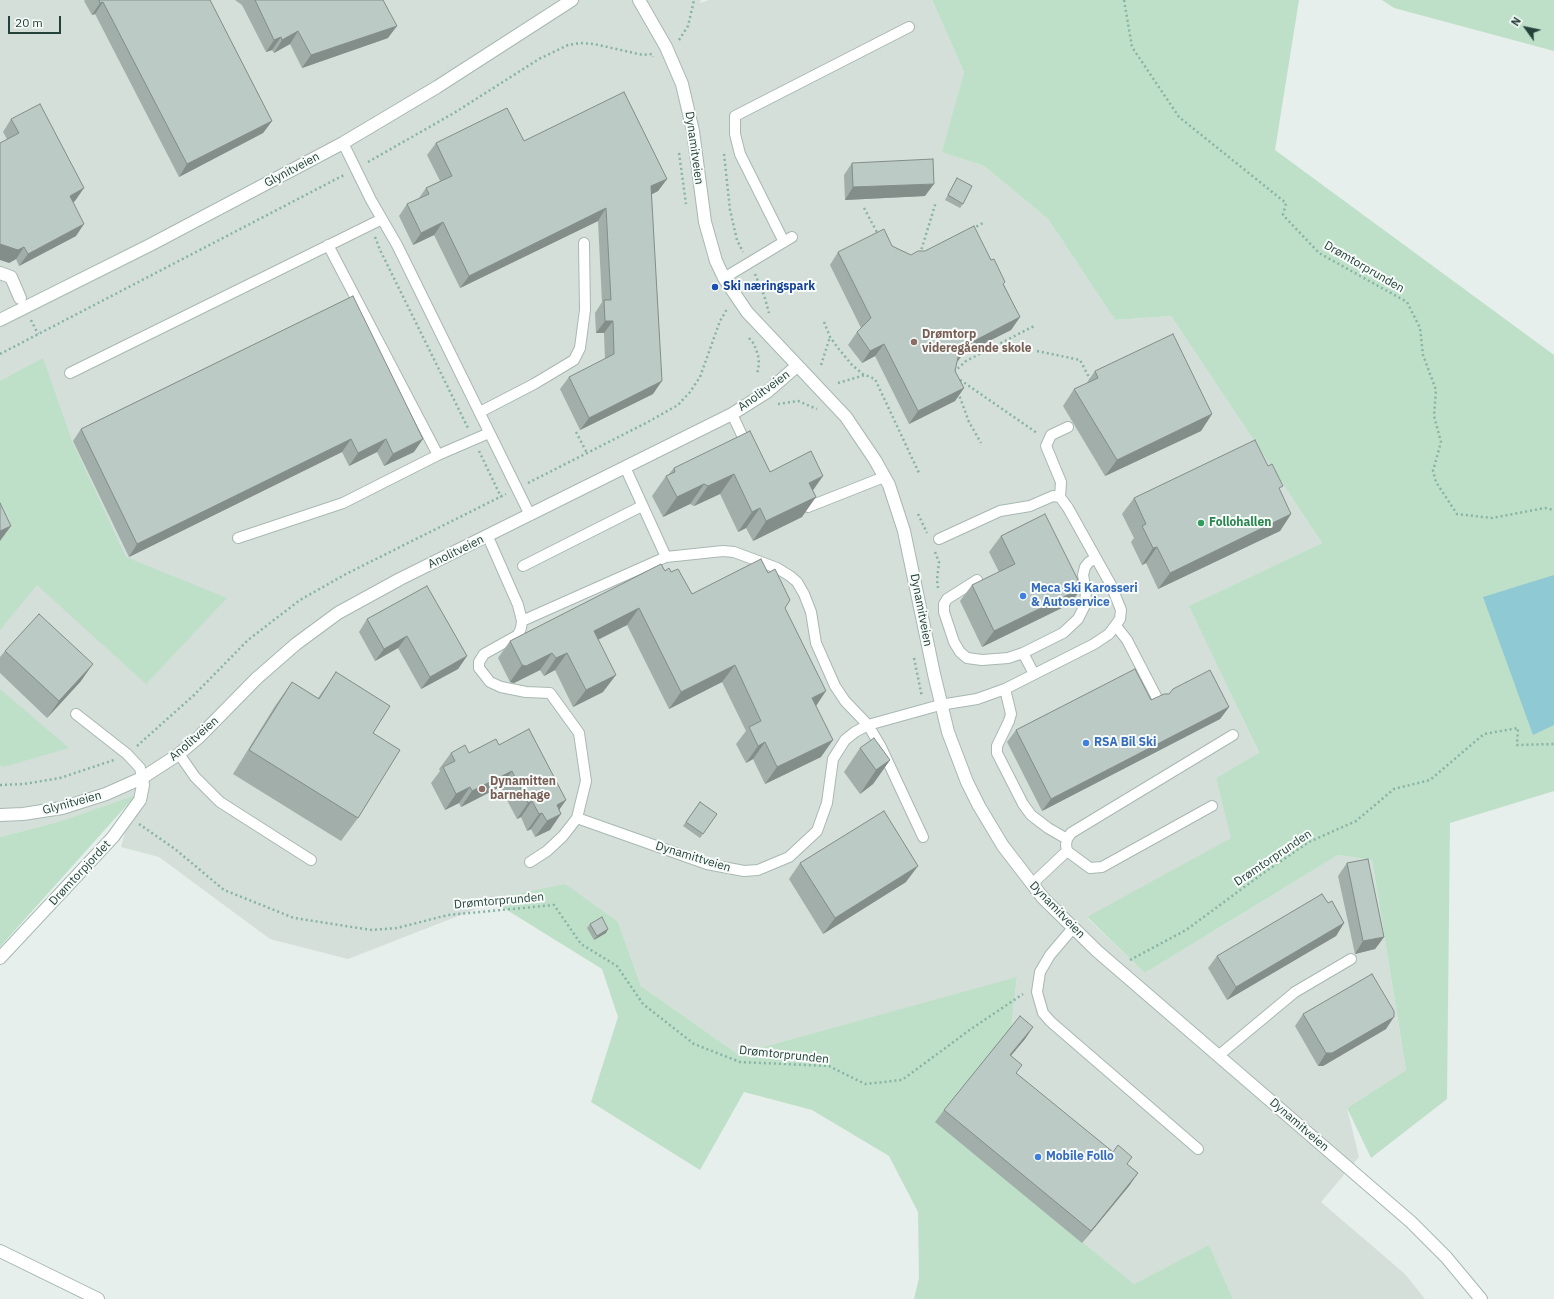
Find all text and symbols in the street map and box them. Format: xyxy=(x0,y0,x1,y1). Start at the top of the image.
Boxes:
scale bar xyxy=(10,8,63,34)
north arrow xyxy=(1506,8,1546,48)
text: N xyxy=(1508,14,1524,29)
text: 20 m xyxy=(15,15,43,30)
street label: Dynamitveien xyxy=(682,110,706,186)
street label: Glynitveien xyxy=(262,149,322,191)
street label: Drømtorprunden xyxy=(1321,238,1407,296)
place label: Ski næringspark xyxy=(723,280,815,294)
marker: Ski næringspark xyxy=(710,282,720,292)
place label: Drømtorp videregående skole xyxy=(922,328,1031,356)
marker: Drømtorp videregående skole xyxy=(909,337,919,347)
street label: Anolitveien xyxy=(735,367,793,415)
place label: Follohallen xyxy=(1209,516,1271,530)
marker: Follohallen xyxy=(1196,518,1206,528)
street label: Anolitveien xyxy=(426,532,486,572)
street label: Dynamitveien xyxy=(907,572,935,648)
place label: Meca Ski Karosseri & Autoservice xyxy=(1031,582,1138,610)
marker: Meca Ski Karosseri & Autoservice xyxy=(1018,591,1028,601)
street label: Anolitveien xyxy=(166,714,222,764)
place label: RSA Bil Ski xyxy=(1094,736,1156,750)
marker: RSA Bil Ski xyxy=(1081,738,1091,748)
place label: Dynamitten barnehage xyxy=(490,775,556,803)
marker: Dynamitten barnehage xyxy=(477,784,487,794)
street label: Glynitveien xyxy=(41,788,103,818)
street label: Drømtorprunden xyxy=(1232,827,1314,889)
street label: Drømtorpjordet xyxy=(46,837,114,909)
street label: Dynamittveien xyxy=(654,839,732,875)
street label: Dynamitveien xyxy=(1026,878,1088,942)
street label: Drømtorprunden xyxy=(453,890,545,912)
street label: Drømtorprunden xyxy=(738,1043,830,1067)
street label: Dynamitveien xyxy=(1266,1095,1332,1155)
place label: Mobile Follo xyxy=(1046,1150,1114,1164)
marker: Mobile Follo xyxy=(1033,1152,1043,1162)

